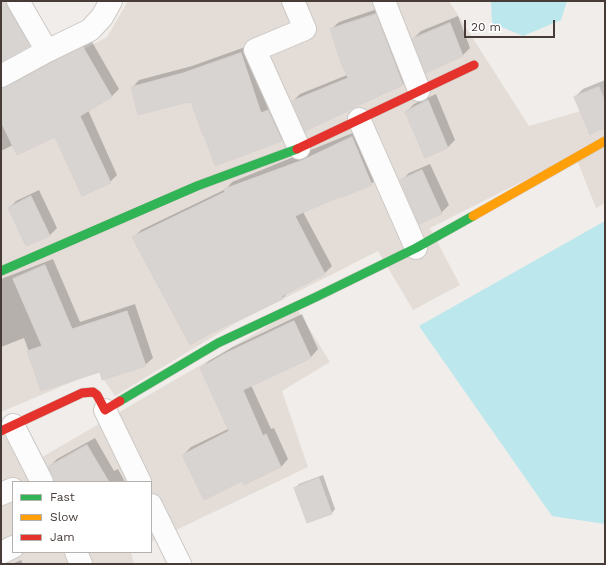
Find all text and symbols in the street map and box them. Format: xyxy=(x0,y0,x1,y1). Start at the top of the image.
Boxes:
scale bar xyxy=(466,12,557,38)
text: 20 m xyxy=(471,20,501,34)
legend xyxy=(12,481,152,553)
text: Fast xyxy=(50,490,75,504)
text: Slow xyxy=(50,510,78,524)
text: Jam xyxy=(50,530,75,544)

